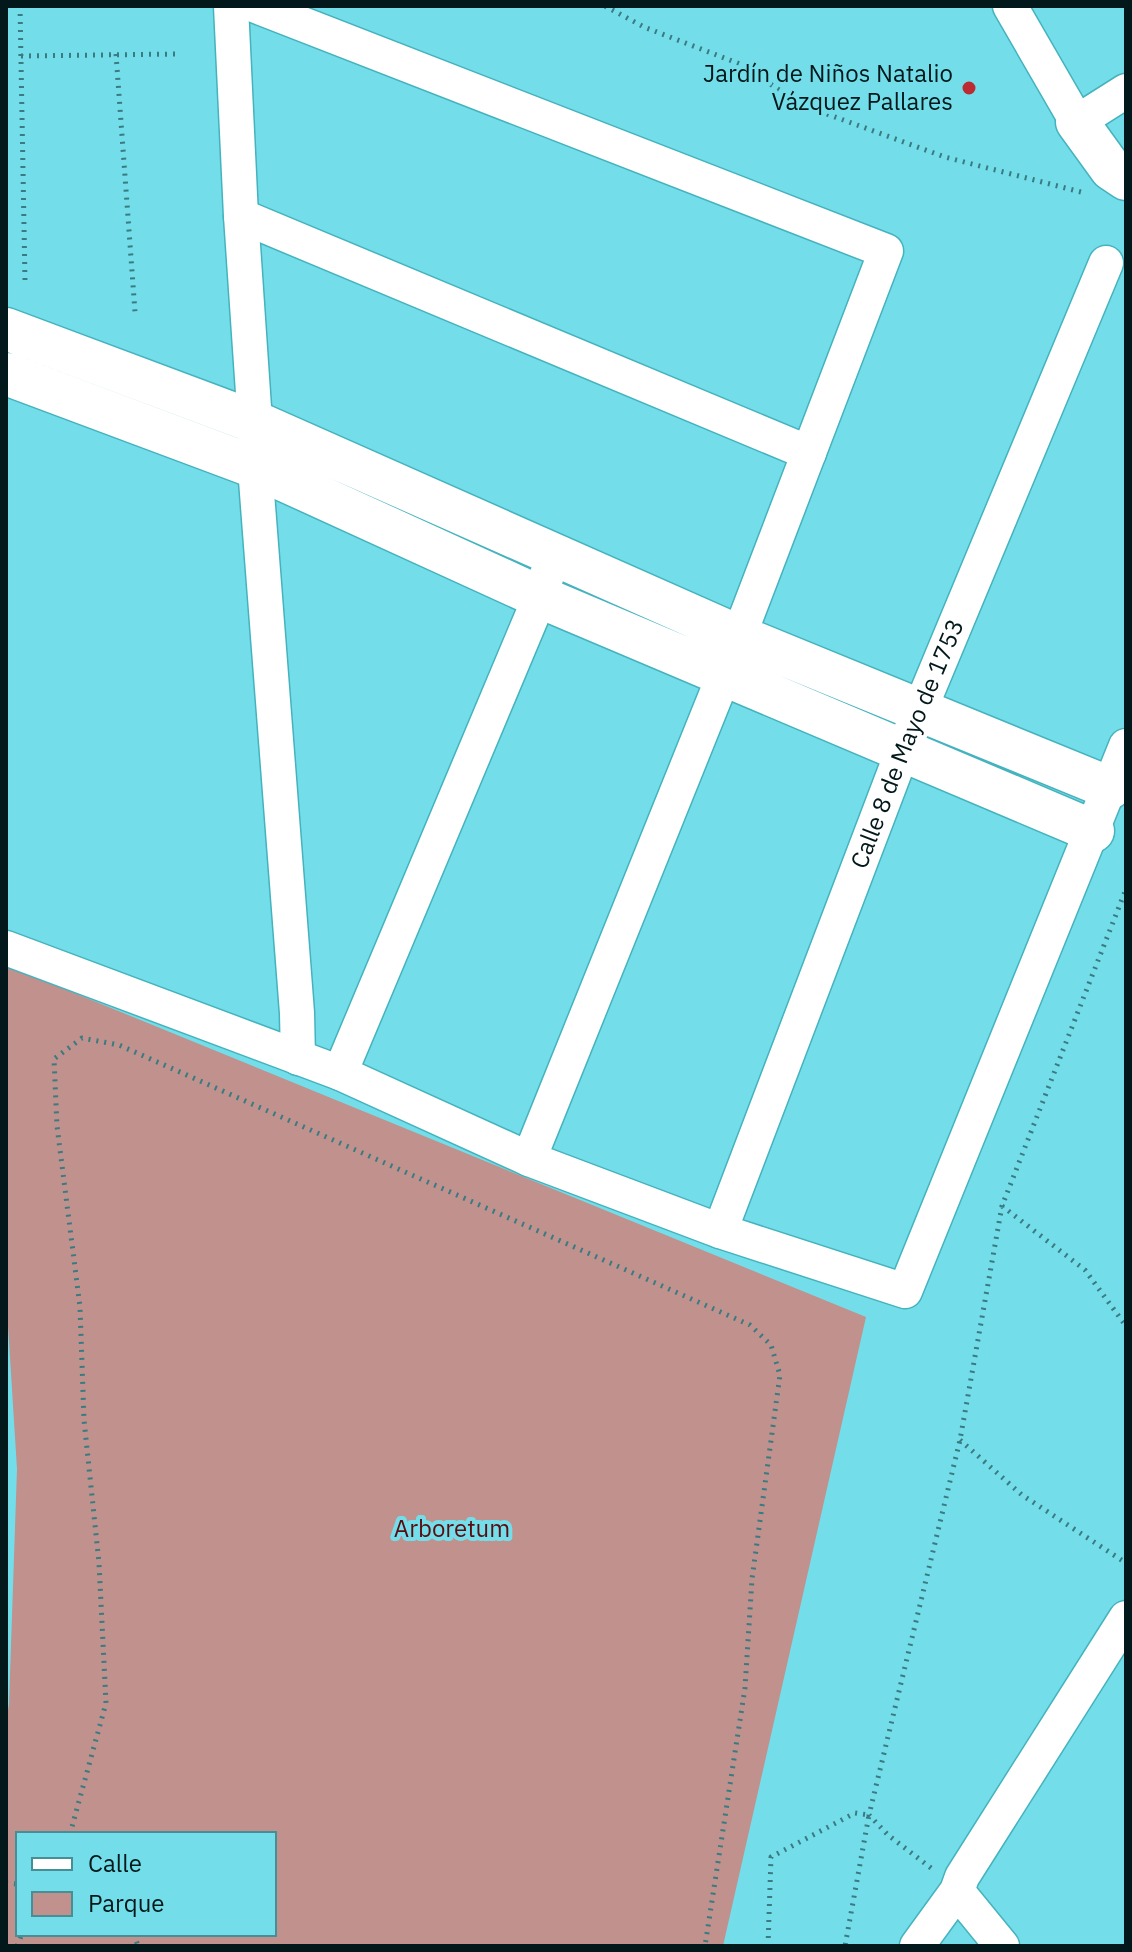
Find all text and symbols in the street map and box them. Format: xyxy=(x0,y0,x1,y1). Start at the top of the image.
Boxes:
place label: Jardín de Niños Natalio Vázquez Pallares xyxy=(703,57,953,117)
marker: Jardín de Niños Natalio Vázquez Pallares xyxy=(960,79,978,97)
street label: Calle 8 de Mayo de 1753 xyxy=(842,614,971,873)
park label: Arboretum xyxy=(394,1512,510,1544)
legend xyxy=(16,1832,276,1936)
text: Calle xyxy=(88,1847,142,1879)
text: Parque xyxy=(88,1887,165,1919)

